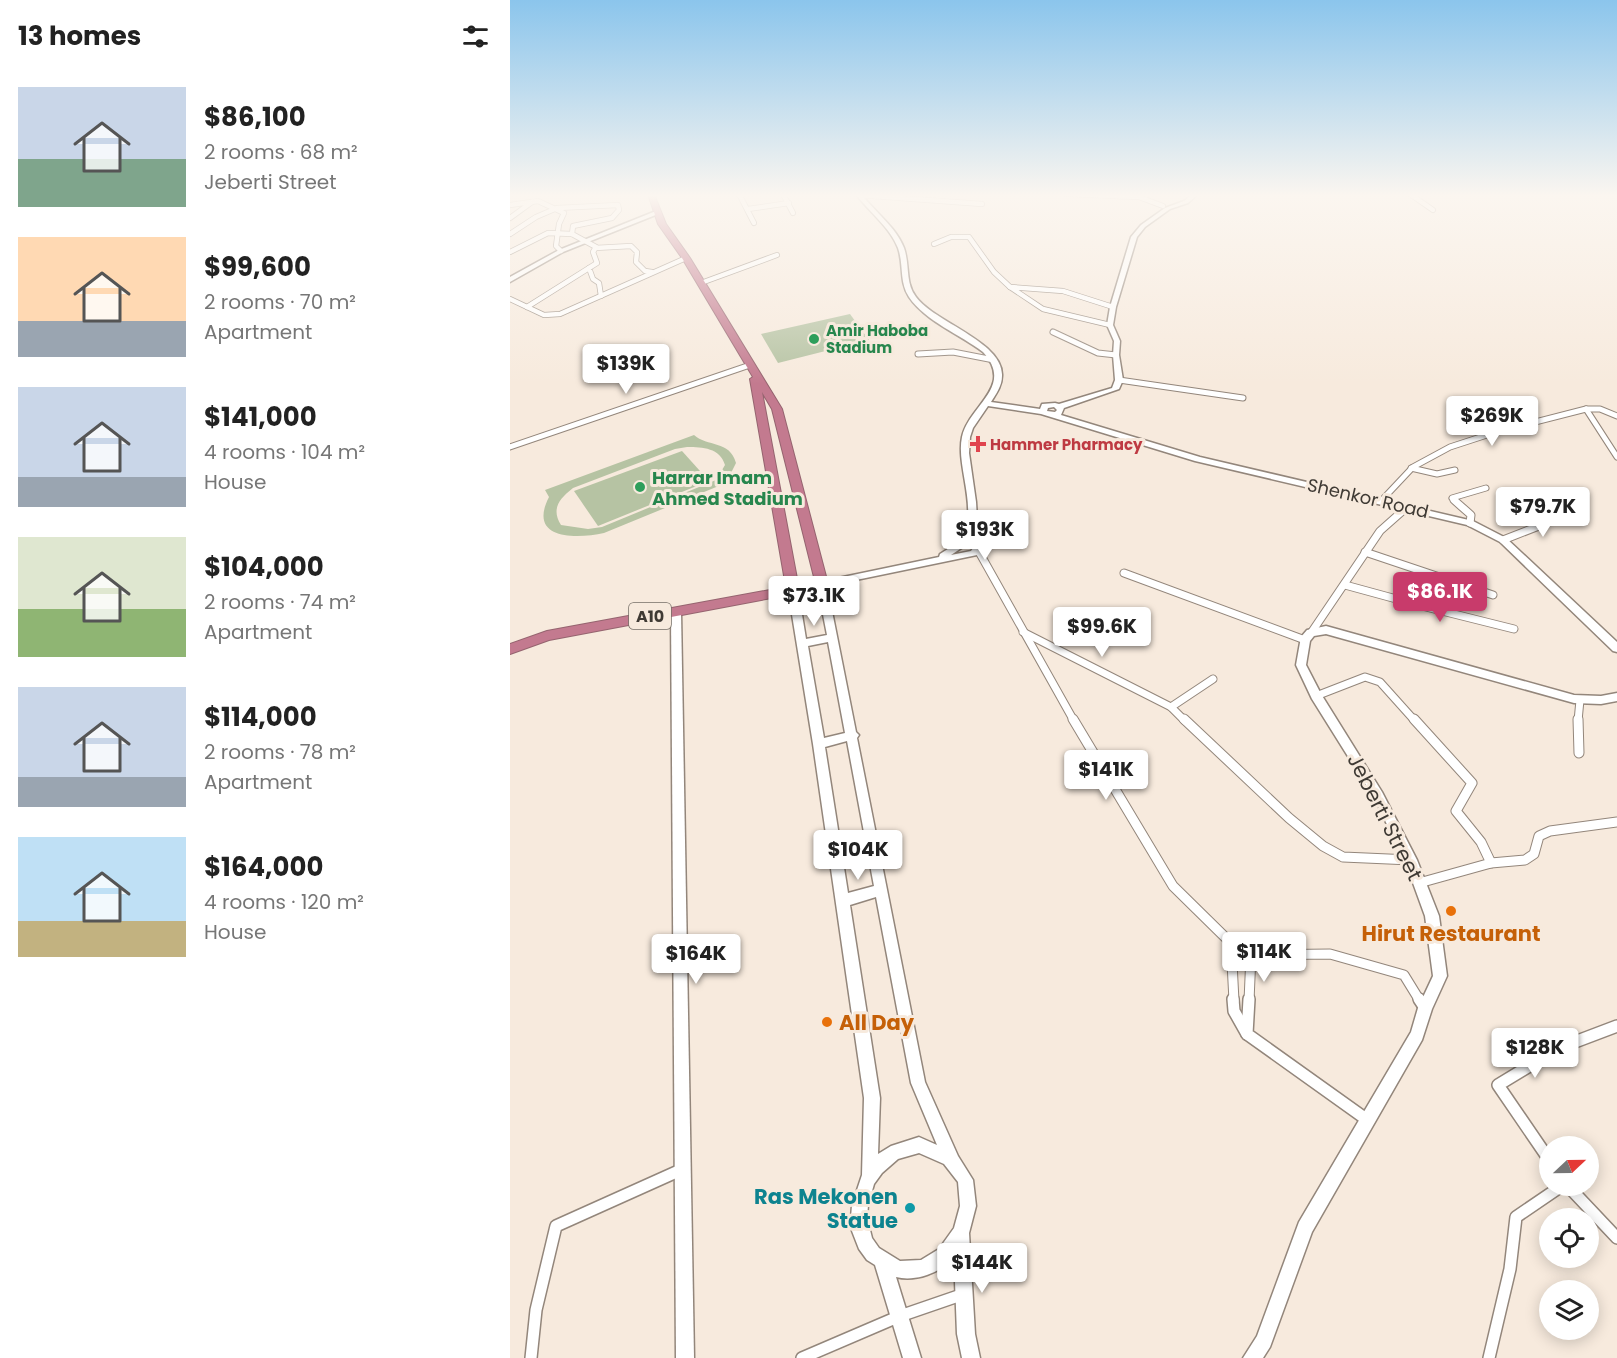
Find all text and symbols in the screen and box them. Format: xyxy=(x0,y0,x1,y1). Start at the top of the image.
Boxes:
text: 13 homes xyxy=(18,18,141,54)
icon: filters xyxy=(459,20,492,53)
text: $86,100 xyxy=(204,99,306,135)
icon: home xyxy=(66,111,138,183)
text: 2 rooms · 68 m² xyxy=(204,138,358,166)
text: Jeberti Street xyxy=(204,168,336,196)
text: $99,600 xyxy=(204,249,311,285)
icon: home xyxy=(66,261,138,333)
text: 2 rooms · 70 m² xyxy=(204,288,356,316)
text: Apartment xyxy=(204,318,312,346)
place label: Amir Haboba Stadium xyxy=(826,320,928,358)
marker: Amir Haboba Stadium xyxy=(807,332,821,346)
pin: $139K xyxy=(584,344,668,395)
text: $139K xyxy=(596,349,656,377)
pin: $269K xyxy=(1450,396,1534,447)
text: $141,000 xyxy=(204,399,317,435)
text: $269K xyxy=(1460,401,1524,429)
icon: home xyxy=(66,411,138,483)
place label: Hammer Pharmacy xyxy=(990,434,1143,455)
marker: Hammer Pharmacy xyxy=(971,437,985,451)
text: 4 rooms · 104 m² xyxy=(204,438,365,466)
place label: Harrar Imam Ahmed Stadium xyxy=(652,465,803,511)
text: House xyxy=(204,468,266,496)
street label: Shenkor Road xyxy=(1305,472,1431,524)
marker: Harrar Imam Ahmed Stadium xyxy=(633,480,647,494)
pin: $79.7K xyxy=(1494,487,1592,538)
text: $79.7K xyxy=(1510,492,1576,520)
pin: $193K xyxy=(943,510,1027,561)
text: $193K xyxy=(955,515,1015,543)
text: $104,000 xyxy=(204,549,324,585)
icon: home xyxy=(66,561,138,633)
pin: $86.1K xyxy=(1391,572,1489,623)
pin: $73.1K xyxy=(765,576,863,627)
text: $86.1K xyxy=(1407,577,1473,605)
text: $73.1K xyxy=(782,581,846,609)
text: 2 rooms · 74 m² xyxy=(204,588,356,616)
road number: A10 xyxy=(629,603,671,629)
pin: $99.6K xyxy=(1053,607,1151,658)
text: $99.6K xyxy=(1067,612,1137,640)
text: Apartment xyxy=(204,618,312,646)
text: $114,000 xyxy=(204,699,317,735)
icon: home xyxy=(66,711,138,783)
text: 2 rooms · 78 m² xyxy=(204,738,356,766)
street label: Jeberti Street xyxy=(1341,748,1429,886)
pin: $141K xyxy=(1064,750,1148,801)
text: $141K xyxy=(1078,755,1134,783)
text: Apartment xyxy=(204,768,312,796)
pin: $104K xyxy=(816,830,900,881)
text: $104K xyxy=(827,835,889,863)
text: $164,000 xyxy=(204,849,323,885)
icon: home xyxy=(66,861,138,933)
text: 4 rooms · 120 m² xyxy=(204,888,364,916)
marker: Hirut Restaurant xyxy=(1444,904,1458,918)
text: House xyxy=(204,918,266,946)
place label: Hirut Restaurant xyxy=(1362,919,1540,948)
pin: $114K xyxy=(1222,932,1306,983)
pin: $164K xyxy=(654,934,738,985)
text: $114K xyxy=(1236,937,1292,965)
text: $164K xyxy=(666,939,726,967)
place label: All Day xyxy=(839,1008,915,1037)
marker: All Day xyxy=(820,1015,834,1029)
pin: $128K xyxy=(1493,1028,1577,1079)
text: $128K xyxy=(1506,1033,1565,1061)
north arrow xyxy=(1539,1136,1599,1196)
map controls xyxy=(1539,1136,1599,1340)
place label: Ras Mekonen Statue xyxy=(754,1182,898,1235)
marker: Ras Mekonen Statue xyxy=(903,1201,917,1215)
button: locate xyxy=(1539,1208,1599,1268)
pin: $144K xyxy=(940,1243,1024,1294)
text: $144K xyxy=(951,1248,1013,1276)
button: layers xyxy=(1539,1280,1599,1340)

